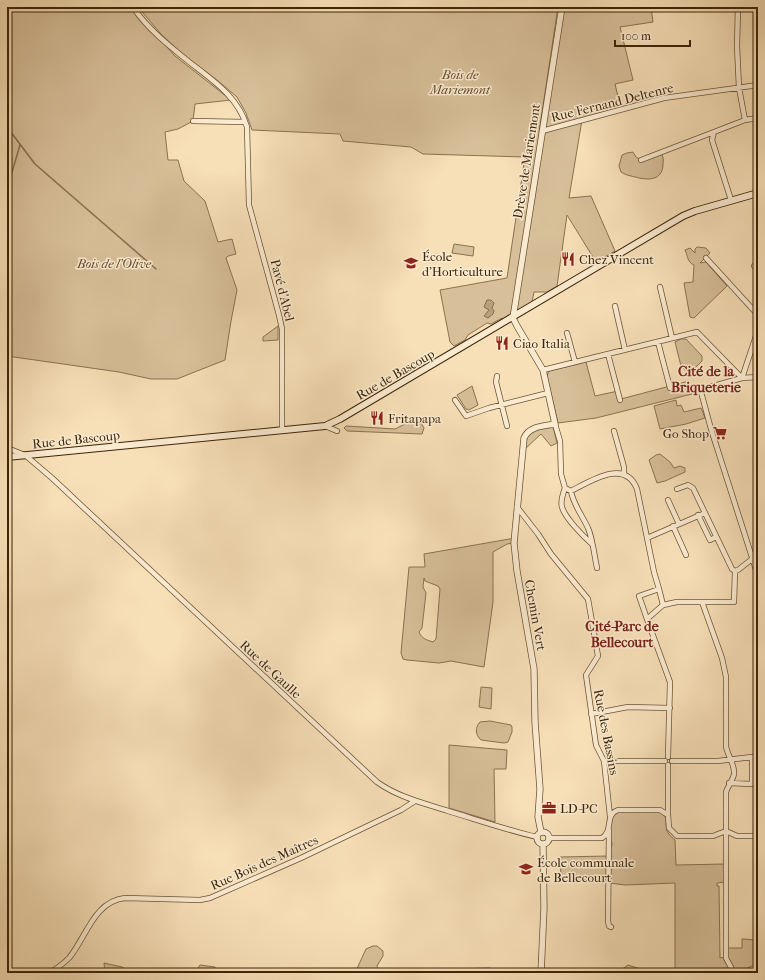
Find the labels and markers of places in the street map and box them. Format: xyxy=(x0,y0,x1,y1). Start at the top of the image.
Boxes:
place label: École d'Horticulture xyxy=(422,249,504,279)
restaurant icon: Chez Vincent xyxy=(560,251,576,267)
place label: Chez Vincent xyxy=(579,252,654,267)
school or university icon: École d'Horticulture xyxy=(403,255,419,271)
restaurant icon: Ciao Italia xyxy=(494,335,510,351)
place label: Ciao Italia xyxy=(513,336,571,351)
restaurant icon: Fritapapa xyxy=(369,410,385,426)
place label: Fritapapa xyxy=(388,411,442,426)
supermarket icon: Go Shop xyxy=(712,425,728,441)
place label: Go Shop xyxy=(663,426,709,441)
office icon: LD-PC xyxy=(541,800,557,816)
place label: LD-PC xyxy=(560,801,598,816)
place label: École communale de Bellecourt xyxy=(537,855,635,885)
school or university icon: École communale de Bellecourt xyxy=(518,861,534,877)

